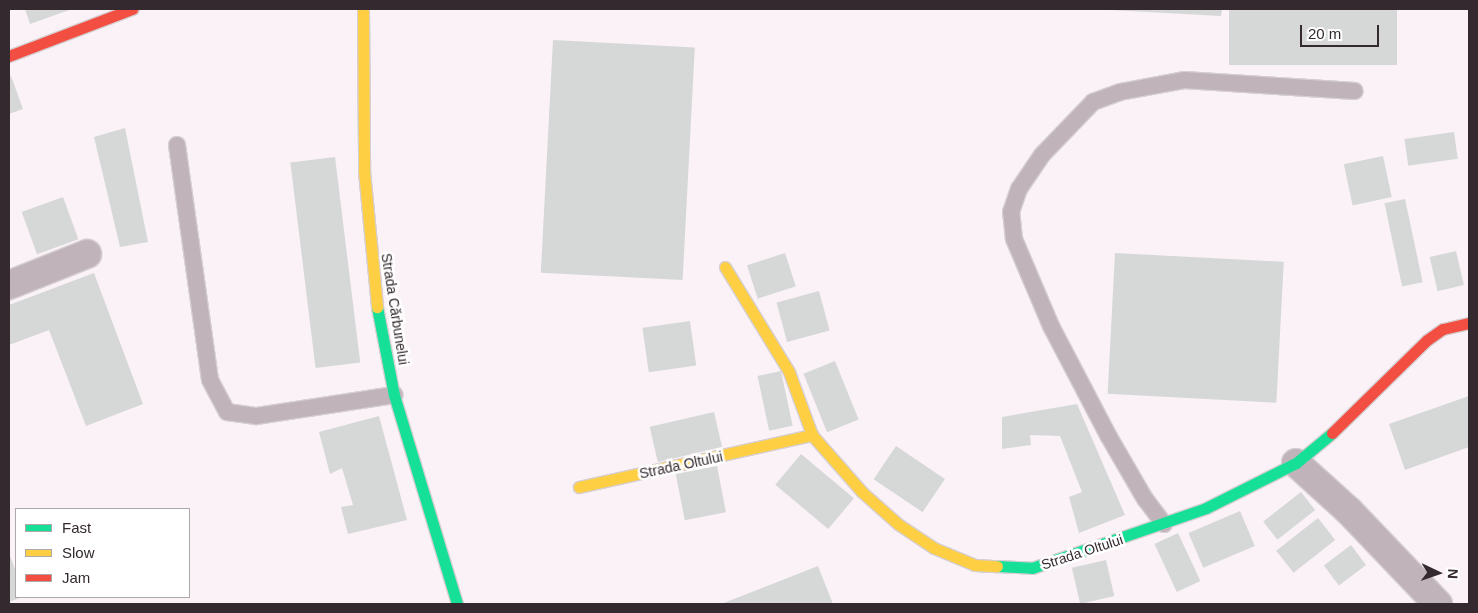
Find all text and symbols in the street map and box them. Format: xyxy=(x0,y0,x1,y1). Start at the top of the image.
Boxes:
scale bar xyxy=(1303,15,1382,47)
text: 20 m xyxy=(1308,25,1341,42)
street label: Strada Cărbunelui xyxy=(378,252,412,366)
street label: Strada Oltului xyxy=(638,448,724,482)
legend xyxy=(15,508,190,598)
text: Fast xyxy=(62,519,91,536)
street label: Strada Oltului xyxy=(1039,531,1125,573)
text: Slow xyxy=(62,544,95,561)
north arrow xyxy=(1413,548,1463,598)
text: N xyxy=(1445,568,1461,579)
text: Jam xyxy=(62,569,90,586)

